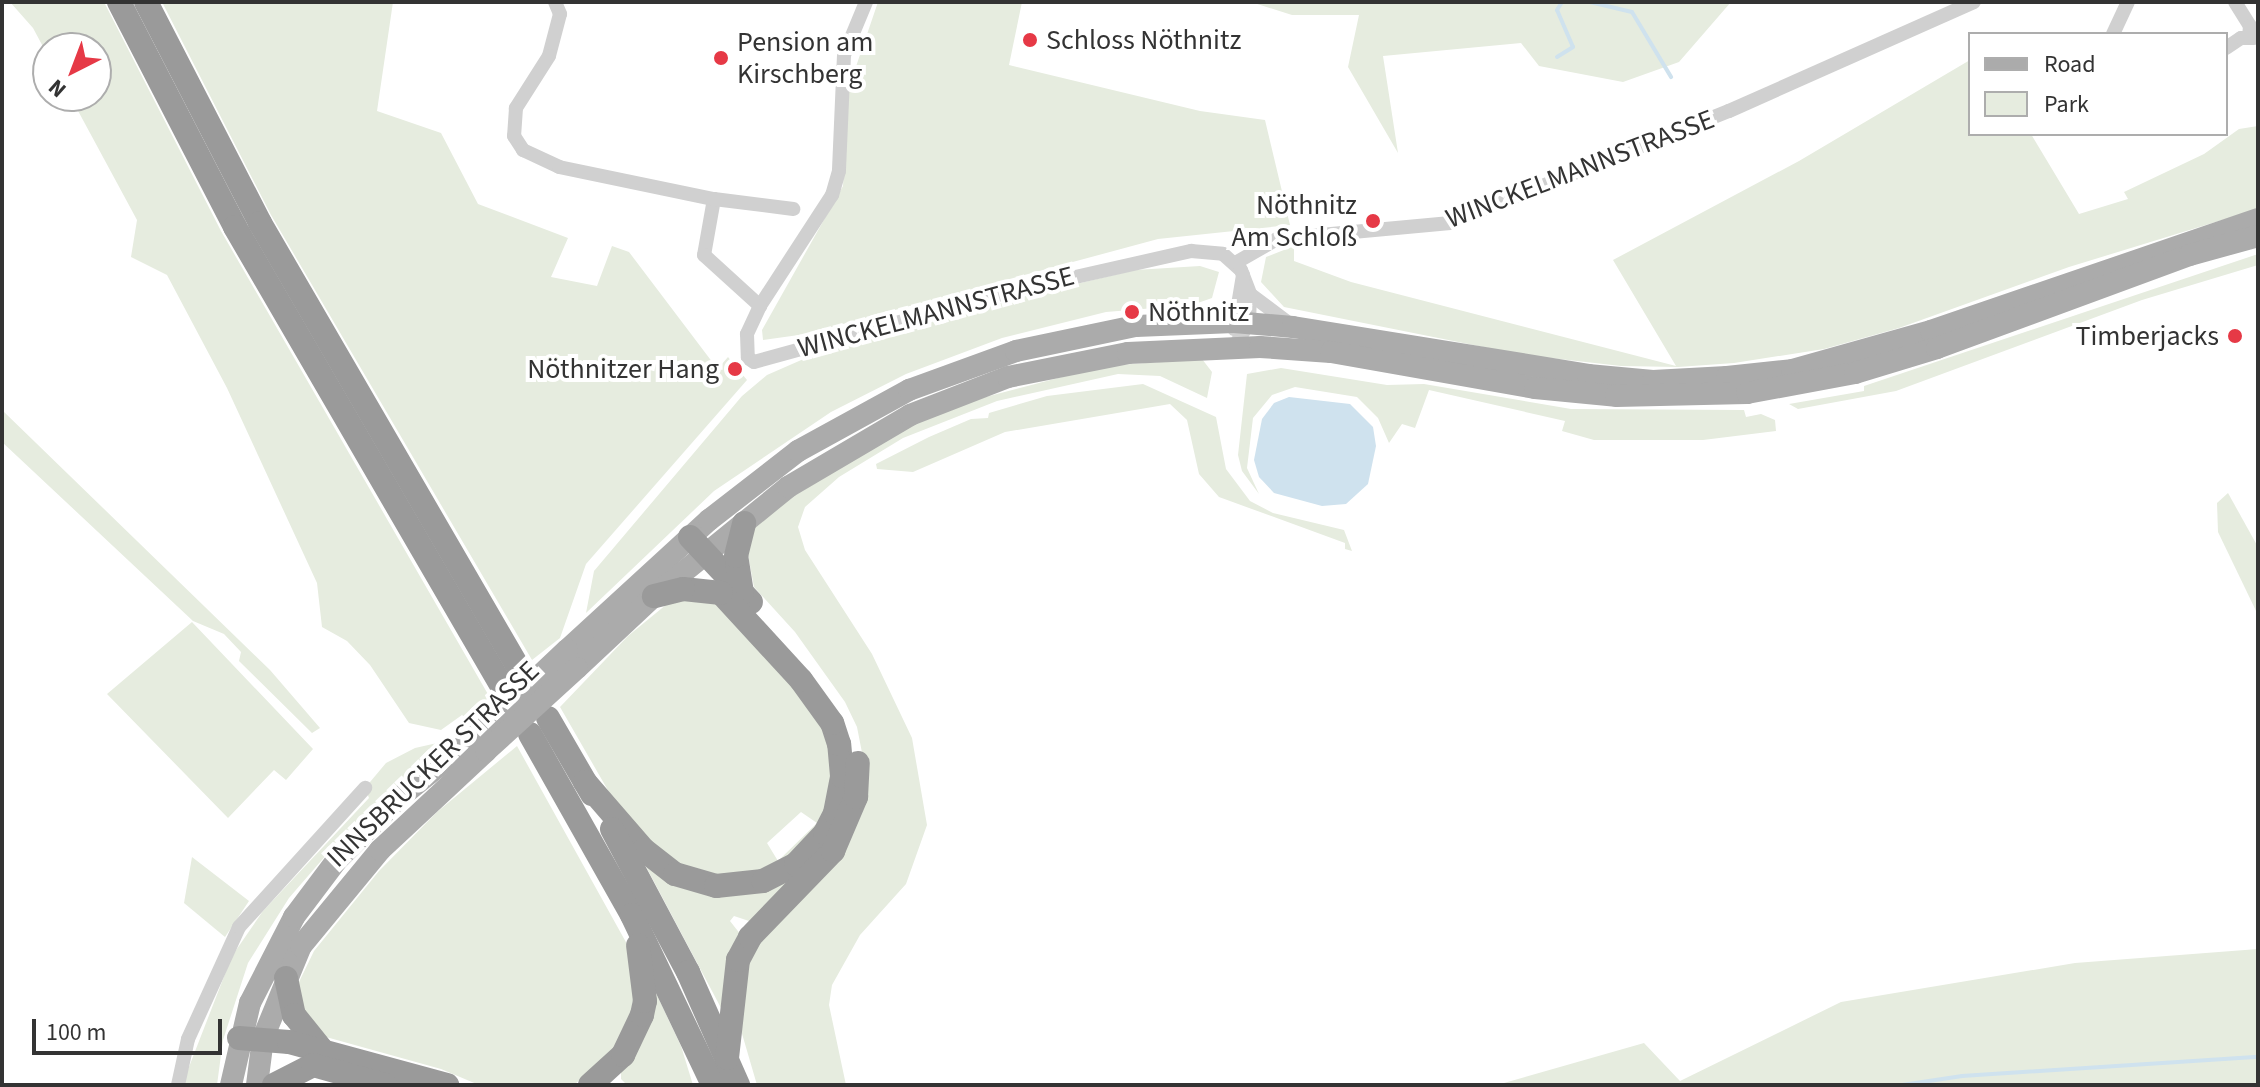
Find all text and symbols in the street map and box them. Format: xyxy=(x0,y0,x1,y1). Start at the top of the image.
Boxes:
place label: Schloss Nöthnitz xyxy=(1046,23,1241,57)
place label: Pension am Kirschberg xyxy=(737,25,873,91)
marker: Schloss Nöthnitz xyxy=(1021,31,1039,49)
north arrow xyxy=(32,32,112,112)
legend xyxy=(1968,32,2228,136)
text: Road xyxy=(2044,47,2096,82)
marker: Pension am Kirschberg xyxy=(712,49,730,67)
text: N xyxy=(41,72,73,105)
text: Park xyxy=(2044,87,2089,122)
street label: WINCKELMANNSTRASSE xyxy=(1441,102,1719,236)
place label: Nöthnitz Am Schloß xyxy=(1232,188,1357,254)
marker: Nöthnitz Am Schloß xyxy=(1364,212,1382,230)
street label: WINCKELMANNSTRASSE xyxy=(794,259,1078,365)
place label: Nöthnitz xyxy=(1148,295,1249,329)
marker: Nöthnitz xyxy=(1123,303,1141,321)
place label: Timberjacks xyxy=(2075,319,2219,353)
marker: Timberjacks xyxy=(2226,327,2244,345)
place label: Nöthnitzer Hang xyxy=(527,352,719,386)
marker: Nöthnitzer Hang xyxy=(726,360,744,378)
street label: INNSBRUCKER STRASSE xyxy=(320,654,546,874)
scale bar xyxy=(36,1003,226,1053)
text: 100 m xyxy=(46,1015,106,1050)

